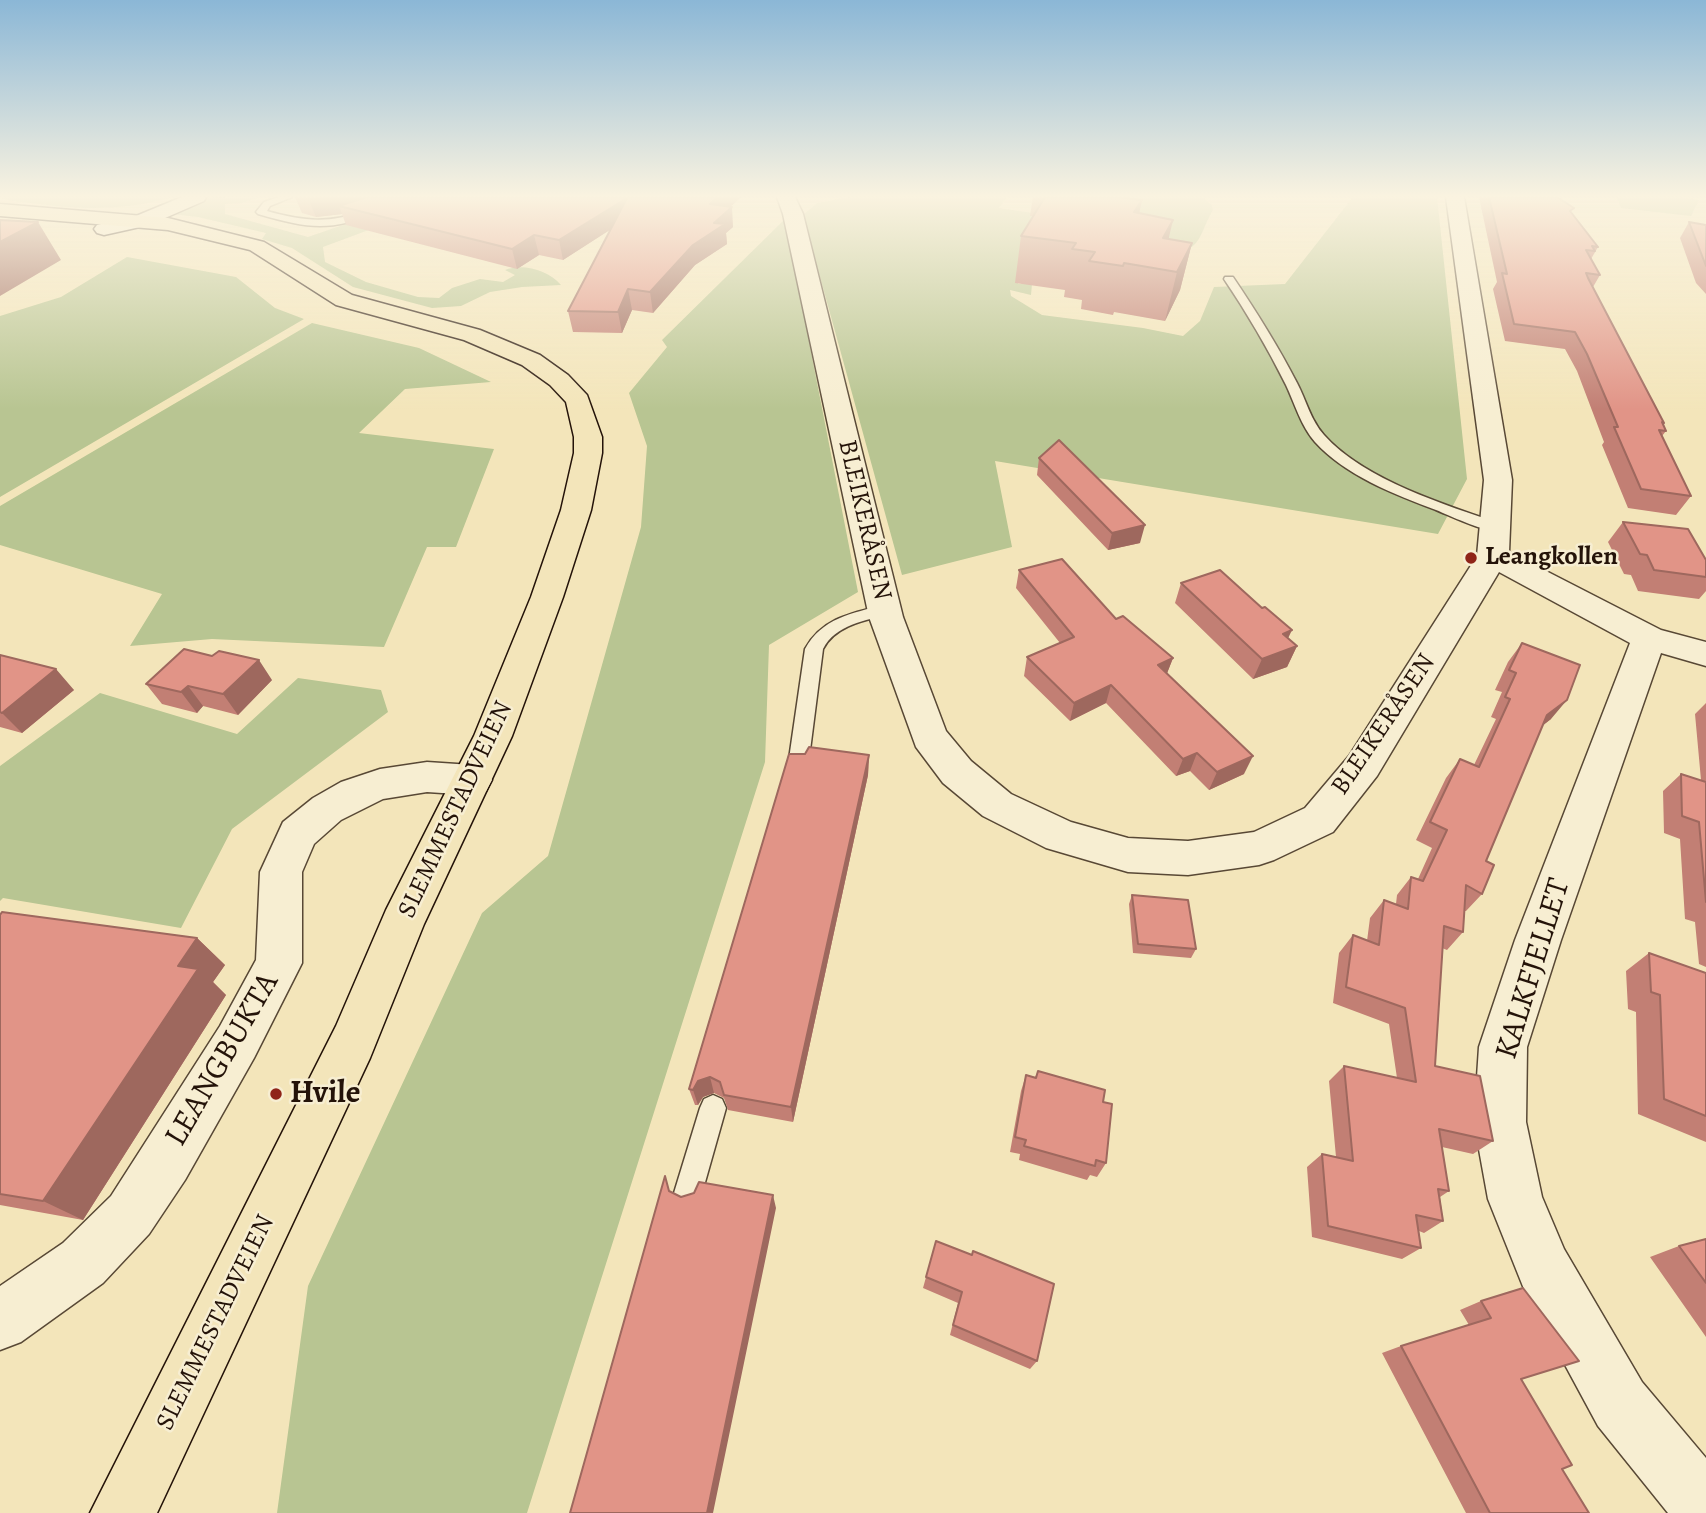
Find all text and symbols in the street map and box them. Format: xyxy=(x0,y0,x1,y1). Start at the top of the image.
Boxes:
street label: BLEIKERÅSEN xyxy=(830,437,898,603)
place label: Leangkollen xyxy=(1485,542,1618,574)
marker: Leangkollen xyxy=(1463,550,1479,566)
street label: BLEIKERÅSEN xyxy=(1325,648,1443,802)
street label: SLEMMESTADVEIEN xyxy=(392,697,520,923)
street label: KALKFJELLET xyxy=(1488,874,1580,1064)
street label: LEANGBUKTA xyxy=(158,966,288,1154)
place label: Hvile xyxy=(290,1075,361,1113)
marker: Hvile xyxy=(268,1086,284,1102)
street label: SLEMMESTADVEIEN xyxy=(150,1210,282,1436)

